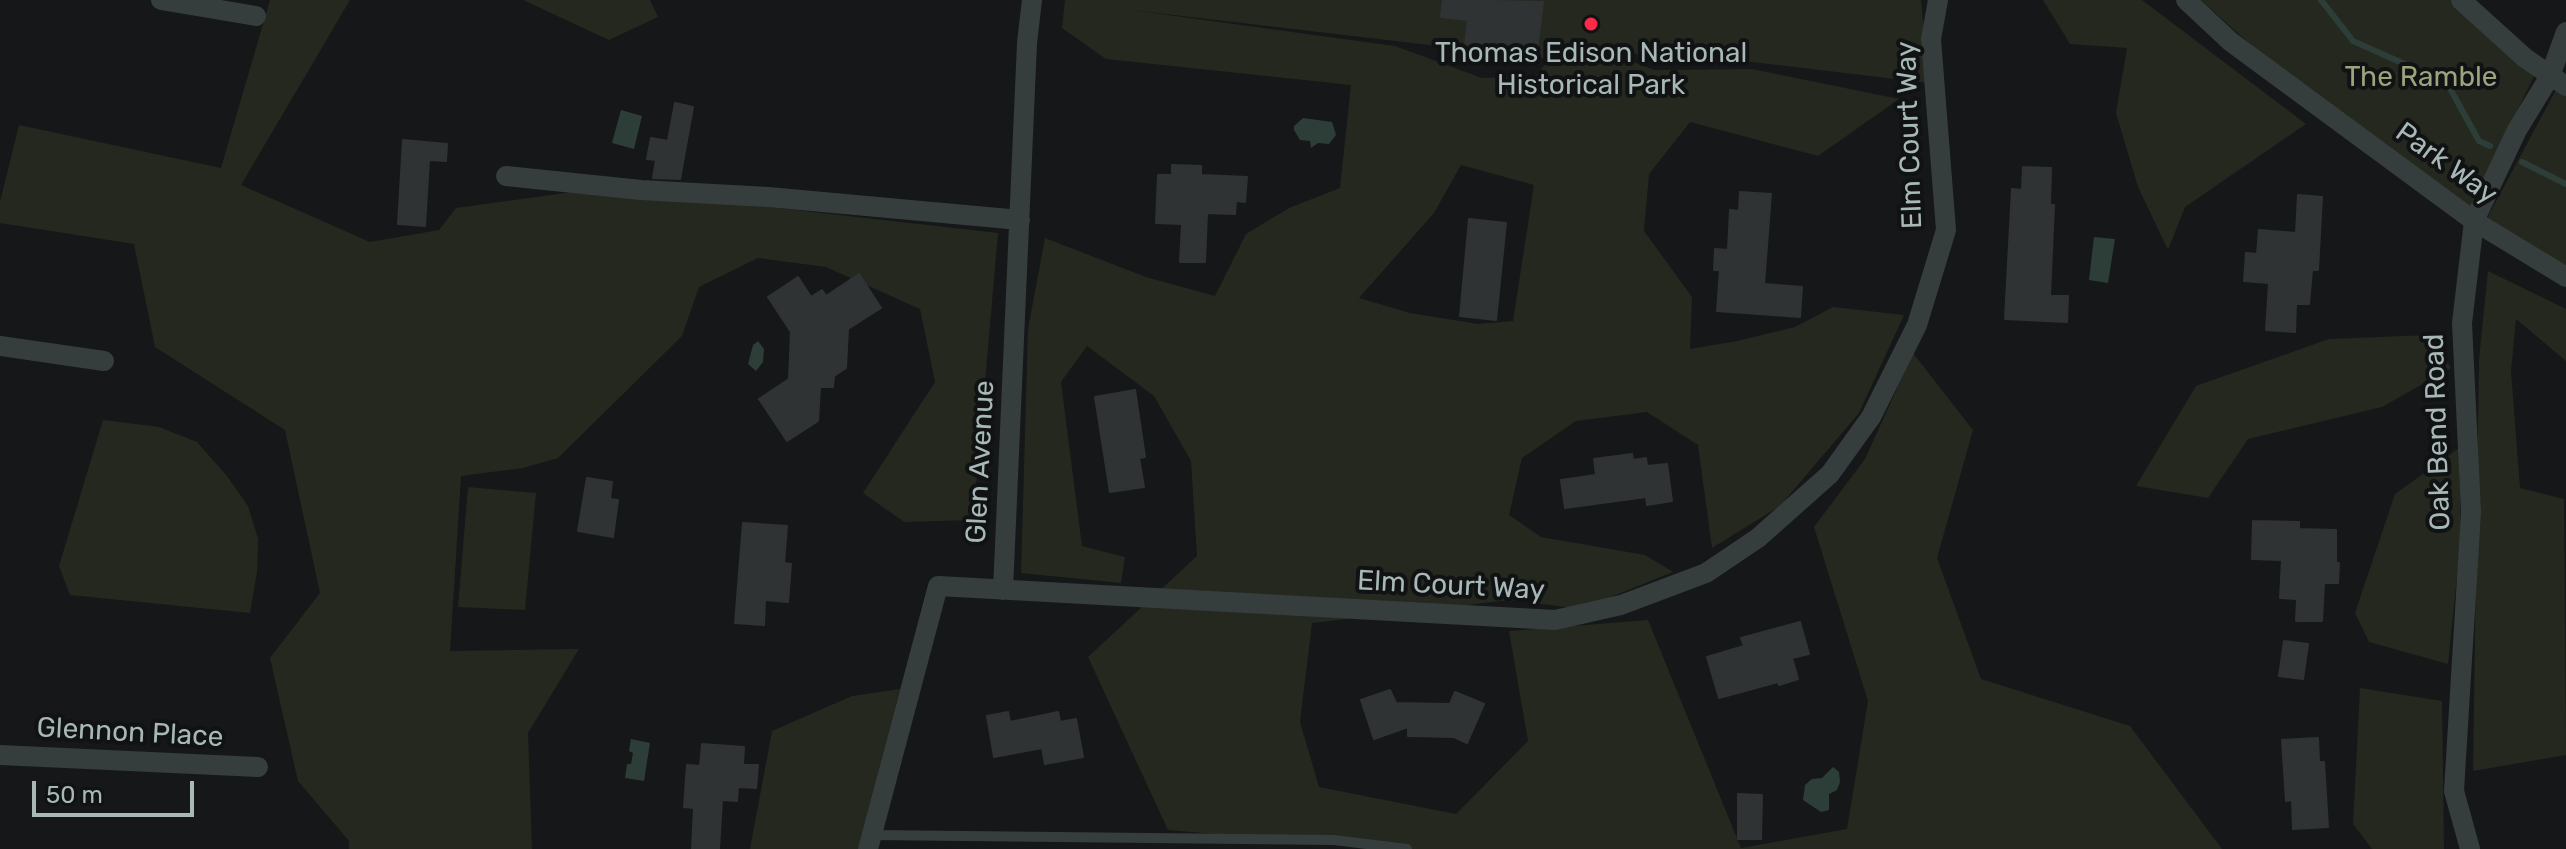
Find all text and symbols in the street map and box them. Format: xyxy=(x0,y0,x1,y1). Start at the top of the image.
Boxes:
marker: Thomas Edison National Historical Park xyxy=(1582,15,1600,33)
place label: Thomas Edison National Historical Park xyxy=(1435,37,1747,103)
street label: Elm Court Way xyxy=(1890,40,1930,230)
park label: The Ramble xyxy=(2344,61,2498,95)
street label: Park Way xyxy=(2389,116,2503,212)
street label: Oak Bend Road xyxy=(2418,333,2458,531)
street label: Glen Avenue xyxy=(960,380,1002,544)
street label: Elm Court Way xyxy=(1356,564,1546,608)
street label: Glennon Place xyxy=(36,711,224,755)
scale bar xyxy=(36,765,198,815)
text: 50 m xyxy=(46,781,103,809)

